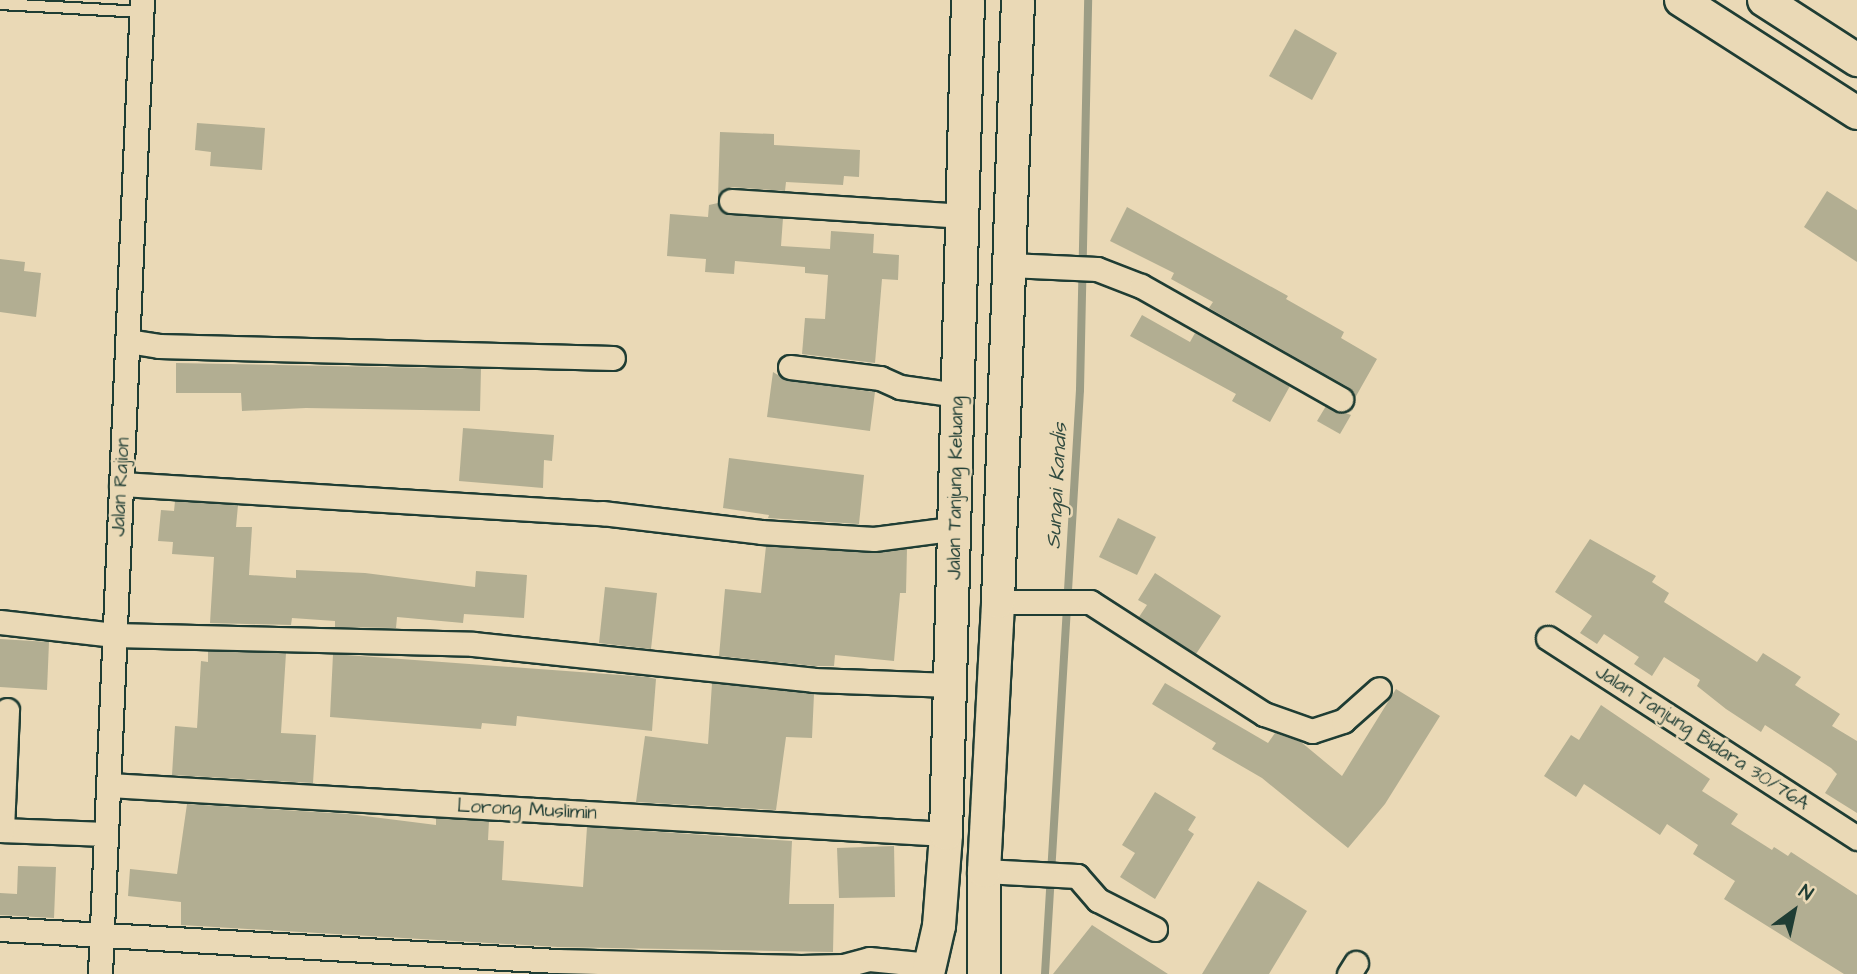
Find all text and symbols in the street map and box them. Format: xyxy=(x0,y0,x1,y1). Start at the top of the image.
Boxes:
street label: Jalan Tanjung Keluang xyxy=(943,396,969,580)
water label: Sungai Kandis xyxy=(1041,422,1073,550)
street label: Jalan Rajion xyxy=(107,437,135,537)
street label: Jalan Tanjung Bidara 30/76A xyxy=(1591,660,1813,816)
street label: Lorong Muslimin xyxy=(457,795,597,825)
north arrow xyxy=(1759,876,1829,946)
text: N xyxy=(1793,878,1818,908)

